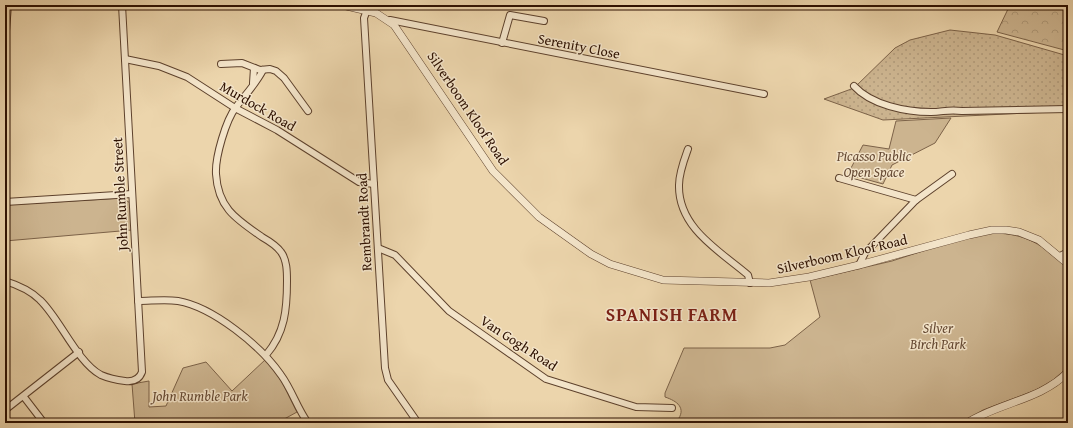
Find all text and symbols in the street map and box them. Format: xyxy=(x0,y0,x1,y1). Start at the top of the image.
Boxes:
street label: Serenity Close xyxy=(536,28,622,64)
street label: Silverboom Kloof Road xyxy=(422,47,514,169)
street label: Murdock Road xyxy=(216,76,300,136)
street label: John Rumble Street xyxy=(107,137,133,253)
park label: Picasso Public Open Space xyxy=(836,146,912,182)
street label: Rembrandt Road xyxy=(351,172,377,272)
street label: Silverboom Kloof Road xyxy=(775,229,910,279)
district label: SPANISH FARM xyxy=(606,301,738,328)
street label: Van Gogh Road xyxy=(476,311,562,376)
park label: Silver Birch Park xyxy=(909,318,967,354)
park label: John Rumble Park xyxy=(150,386,248,406)

